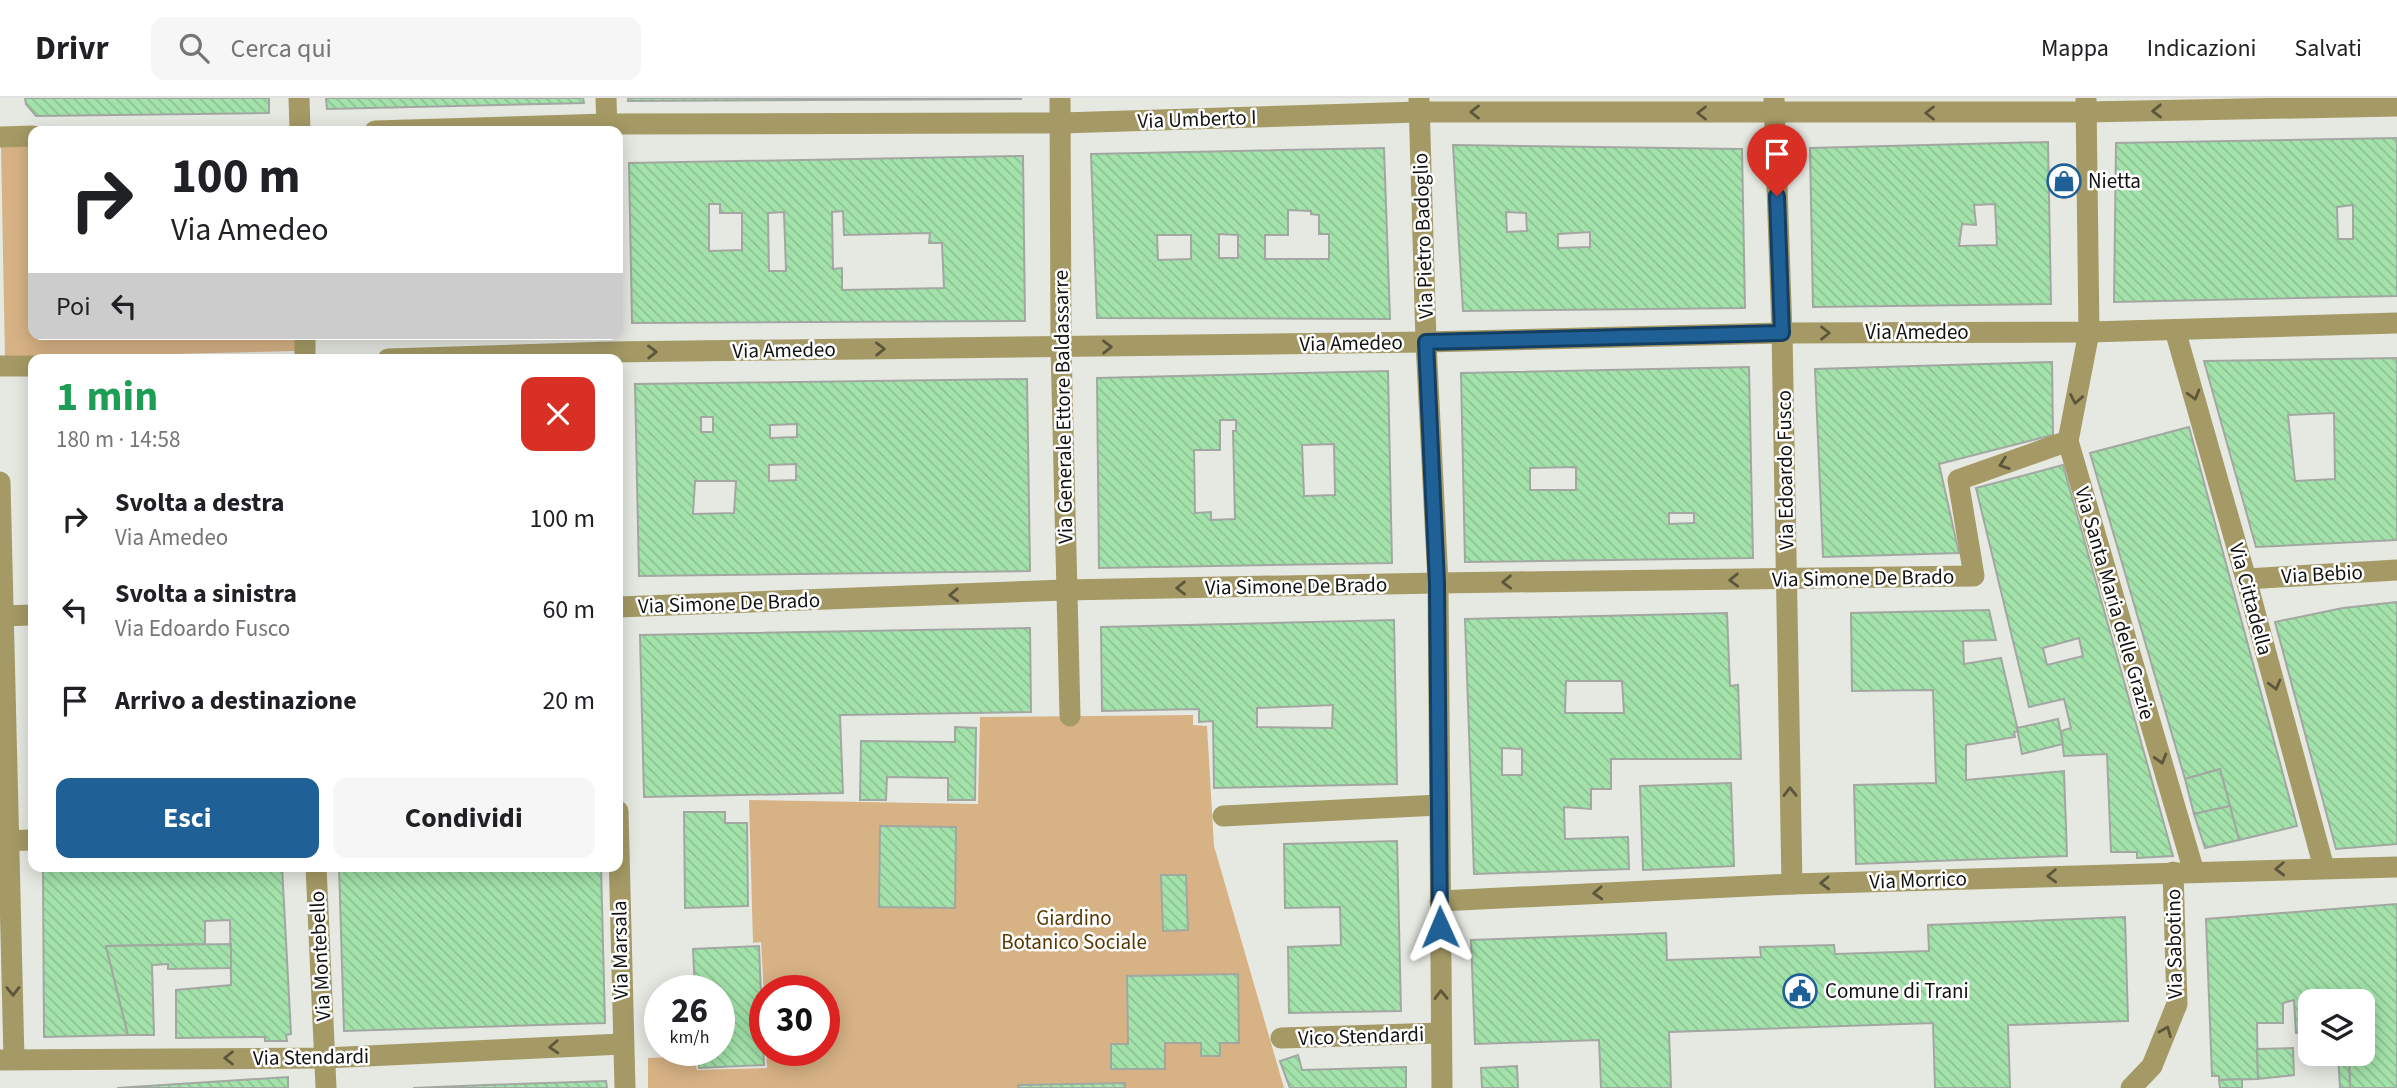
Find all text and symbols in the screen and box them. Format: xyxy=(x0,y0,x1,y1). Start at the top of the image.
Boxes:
search box xyxy=(151,17,641,80)
text: Drivr xyxy=(35,25,109,72)
icon: search xyxy=(175,29,213,67)
text: Cerca qui xyxy=(231,30,332,67)
text: Mappa xyxy=(2041,31,2109,66)
text: Indicazioni xyxy=(2147,31,2256,66)
text: Salvati xyxy=(2294,31,2362,66)
street label: Via Umberto I xyxy=(1137,102,1257,136)
one-way arrow xyxy=(2152,103,2162,119)
one-way arrow xyxy=(1469,104,1480,120)
one-way arrow xyxy=(1697,105,1707,121)
one-way arrow xyxy=(1924,105,1935,121)
pin xyxy=(1747,124,1807,196)
icon: arrive xyxy=(1758,135,1796,173)
text: 100 m xyxy=(171,142,300,212)
street label: Via Pietro Badoglio xyxy=(1405,152,1441,320)
icon: right xyxy=(56,154,147,245)
shop icon: Nietta xyxy=(2045,162,2083,200)
place label: Nietta xyxy=(2088,166,2141,196)
text: Via Amedeo xyxy=(171,207,329,253)
street label: Via Generale Ettore Baldassarre xyxy=(1046,270,1080,544)
icon: left xyxy=(105,287,143,325)
text: Poi xyxy=(56,288,91,325)
street label: Via Amedeo xyxy=(1865,317,1969,347)
one-way arrow xyxy=(1820,325,1830,341)
street label: Via Amedeo xyxy=(1299,327,1403,359)
street label: Via Amedeo xyxy=(732,334,836,366)
one-way arrow xyxy=(1102,339,1113,354)
one-way arrow xyxy=(875,341,885,357)
one-way arrow xyxy=(647,344,658,359)
text: 1 min xyxy=(56,367,158,427)
button: close xyxy=(521,377,595,451)
one-way arrow xyxy=(2186,389,2200,401)
street label: Via Edoardo Fusco xyxy=(1769,390,1801,550)
one-way arrow xyxy=(2069,393,2084,405)
text: 180 m · 14:58 xyxy=(56,423,180,456)
one-way arrow xyxy=(1998,456,2010,470)
street label: Via Santa Maria delle Grazie xyxy=(2067,483,2163,723)
text: Svolta a destra xyxy=(115,484,285,521)
icon: right xyxy=(56,500,94,538)
text: 100 m xyxy=(529,500,595,537)
text: Via Amedeo xyxy=(115,521,228,554)
street label: Via Cittadella xyxy=(2222,539,2280,659)
street label: Via Bebio xyxy=(2280,557,2364,591)
street label: Via Simone De Brado xyxy=(1772,561,1954,595)
street label: Via Simone De Brado xyxy=(1205,569,1387,603)
one-way arrow xyxy=(1728,572,1739,588)
one-way arrow xyxy=(1501,574,1511,590)
text: Svolta a sinistra xyxy=(115,575,297,612)
one-way arrow xyxy=(1175,580,1186,596)
street label: Via Simone De Brado xyxy=(637,585,821,621)
one-way arrow xyxy=(948,587,959,602)
icon: left xyxy=(56,591,94,629)
text: 60 m xyxy=(542,591,595,628)
text: Via Edoardo Fusco xyxy=(115,612,290,645)
one-way arrow xyxy=(2266,679,2281,691)
icon: arrive xyxy=(56,682,94,720)
text: Arrivo a destinazione xyxy=(115,682,357,719)
text: 20 m xyxy=(542,682,595,719)
one-way arrow xyxy=(2152,753,2167,765)
button: Esci xyxy=(56,778,319,858)
button: Condividi xyxy=(333,778,595,858)
one-way arrow xyxy=(1782,786,1798,796)
one-way arrow xyxy=(2274,862,2285,877)
street label: Via Morrico xyxy=(1869,863,1967,897)
one-way arrow xyxy=(2047,868,2057,884)
one-way arrow xyxy=(1819,876,1830,891)
one-way arrow xyxy=(1592,886,1603,901)
street label: Via Sabotino xyxy=(2158,889,2190,999)
street label: Via Montebello xyxy=(302,890,338,1022)
position arrow xyxy=(1403,890,1477,964)
street label: Via Marsala xyxy=(604,900,636,1000)
park label: Giardino Botanico Sociale xyxy=(1001,903,1147,957)
public building icon: Comune di Trani xyxy=(1781,972,1819,1010)
speed limit sign: 30 xyxy=(749,975,840,1066)
place label: Comune di Trani xyxy=(1825,976,1969,1006)
one-way arrow xyxy=(5,986,20,997)
text: 26 xyxy=(671,986,708,1036)
map controls xyxy=(2298,989,2375,1066)
button: layers xyxy=(2298,989,2375,1066)
one-way arrow xyxy=(1433,990,1449,1000)
street label: Vico Stendardi xyxy=(1297,1019,1425,1053)
text: km/h xyxy=(670,1025,709,1050)
one-way arrow xyxy=(2158,1025,2172,1037)
one-way arrow xyxy=(548,1040,559,1055)
street label: Via Stendardi xyxy=(253,1041,369,1073)
one-way arrow xyxy=(223,1050,234,1066)

